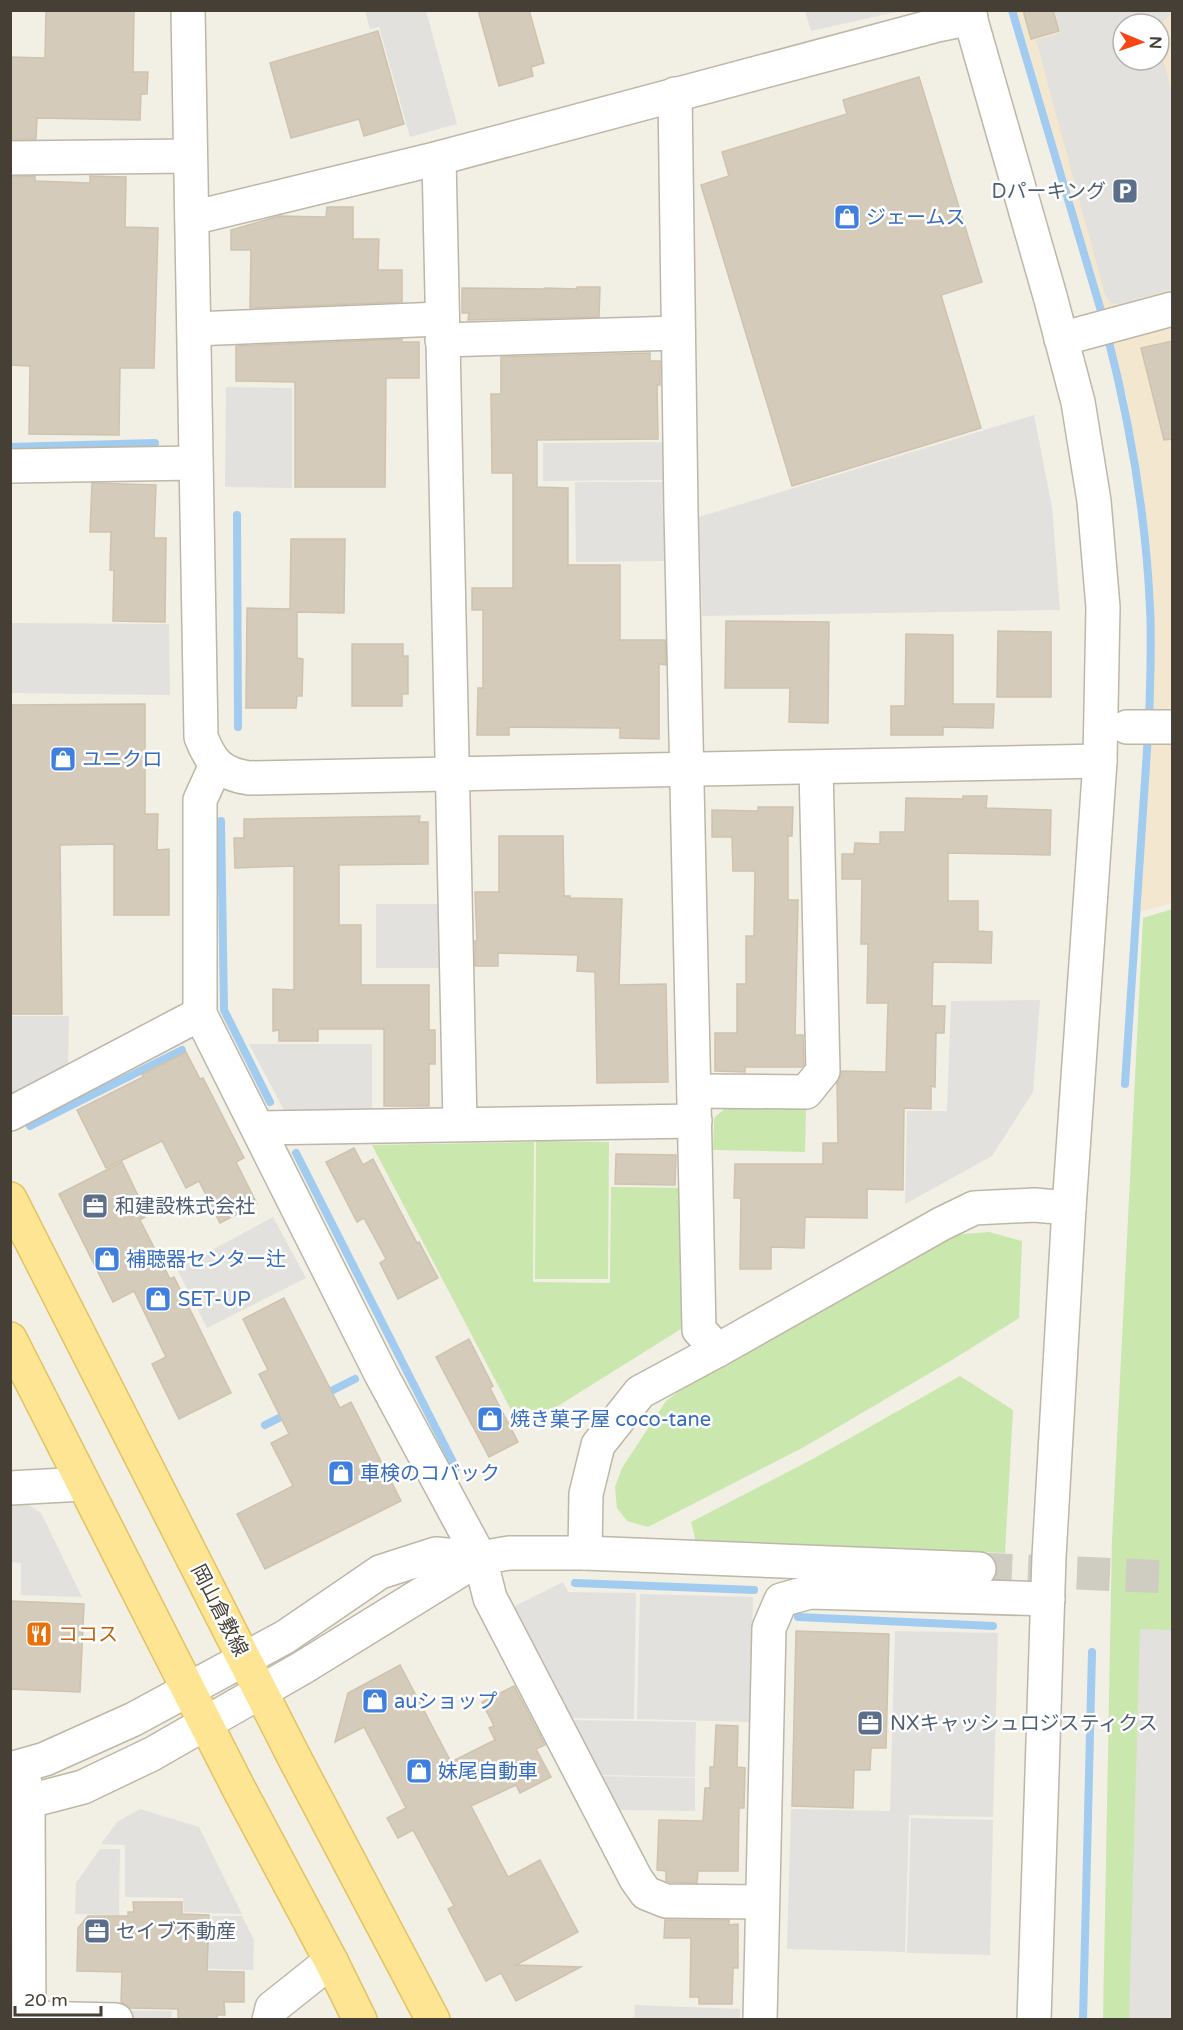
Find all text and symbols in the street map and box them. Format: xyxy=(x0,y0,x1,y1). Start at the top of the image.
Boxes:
north arrow xyxy=(1111,12,1171,72)
text: N xyxy=(1145,36,1165,49)
parking icon: Dパーキング xyxy=(1110,176,1140,206)
place label: Dパーキング xyxy=(992,180,1106,204)
shop icon: ジェームス xyxy=(832,202,862,232)
place label: ジェームス xyxy=(866,206,965,230)
shop icon: ユニクロ xyxy=(48,744,78,774)
place label: ユニクロ xyxy=(82,748,162,772)
office icon: 和建設株式会社 xyxy=(80,1191,110,1221)
place label: 和建設株式会社 xyxy=(115,1195,255,1219)
shop icon: 補聴器センター辻 xyxy=(92,1244,122,1274)
place label: 補聴器センター辻 xyxy=(126,1248,286,1272)
shop icon: SET-UP xyxy=(143,1284,173,1314)
place label: SET-UP xyxy=(178,1288,251,1312)
shop icon: 焼き菓子屋 coco-tane xyxy=(475,1404,505,1434)
place label: 焼き菓子屋 coco-tane xyxy=(510,1408,711,1432)
shop icon: 車検のコバック xyxy=(326,1458,356,1488)
place label: 車検のコバック xyxy=(360,1462,500,1486)
street label: 岡山倉敷線 xyxy=(186,1560,253,1660)
restaurant icon: ココス xyxy=(24,1619,54,1649)
place label: ココス xyxy=(58,1623,118,1647)
shop icon: auショップ xyxy=(360,1686,390,1716)
place label: auショップ xyxy=(394,1690,497,1714)
office icon: NXキャッシュロジスティクス xyxy=(855,1708,885,1738)
place label: NXキャッシュロジスティクス xyxy=(890,1712,1158,1736)
shop icon: 妹尾自動車 xyxy=(404,1756,434,1786)
place label: 妹尾自動車 xyxy=(438,1760,538,1784)
office icon: セイブ不動産 xyxy=(82,1916,112,1946)
place label: セイブ不動産 xyxy=(116,1920,236,1944)
scale bar xyxy=(15,1979,100,2017)
text: 20 m xyxy=(24,1989,68,2011)

